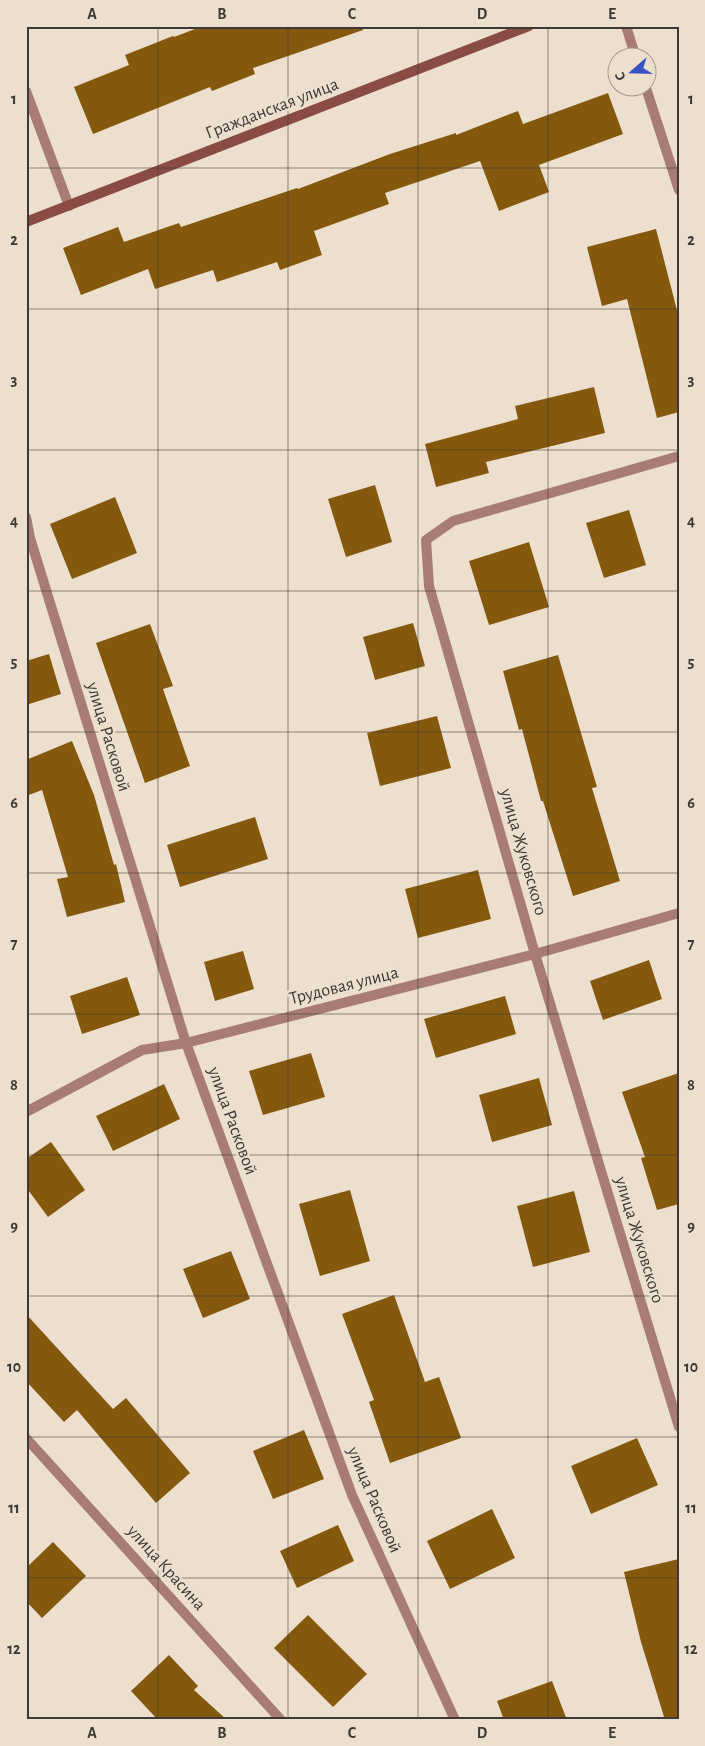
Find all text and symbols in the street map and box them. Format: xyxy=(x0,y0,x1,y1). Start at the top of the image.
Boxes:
text: A xyxy=(87,6,97,22)
text: B xyxy=(217,6,227,22)
text: C xyxy=(348,6,357,22)
text: D xyxy=(477,6,488,22)
text: E xyxy=(608,6,616,22)
north arrow xyxy=(608,48,658,98)
text: С xyxy=(613,70,629,82)
street label: Гражданская улица xyxy=(203,75,341,143)
text: 1 xyxy=(11,91,17,107)
text: 1 xyxy=(688,91,694,107)
text: 2 xyxy=(10,232,18,248)
text: 2 xyxy=(687,232,695,248)
text: 3 xyxy=(11,372,18,388)
text: 3 xyxy=(688,372,695,388)
text: 4 xyxy=(10,513,18,529)
text: 4 xyxy=(687,513,695,529)
text: 5 xyxy=(11,654,18,670)
text: 5 xyxy=(688,654,695,670)
street label: улица Расковой xyxy=(83,679,133,794)
street label: улица Жуковского xyxy=(496,786,550,917)
text: 6 xyxy=(10,795,18,811)
text: 6 xyxy=(687,795,695,811)
text: 7 xyxy=(11,936,18,952)
text: 7 xyxy=(688,936,695,952)
street label: Трудовая улица xyxy=(288,964,400,1008)
street label: улица Расковой xyxy=(204,1064,260,1177)
text: 8 xyxy=(10,1077,18,1093)
text: 8 xyxy=(687,1077,695,1093)
street label: улица Жуковского xyxy=(611,1174,667,1305)
text: 9 xyxy=(10,1218,18,1234)
text: 9 xyxy=(687,1218,695,1234)
text: 10 xyxy=(7,1359,21,1375)
text: 10 xyxy=(684,1359,698,1375)
street label: улица Расковой xyxy=(343,1443,404,1556)
text: 11 xyxy=(8,1500,20,1516)
text: 11 xyxy=(685,1500,697,1516)
street label: улица Красина xyxy=(123,1521,209,1614)
text: 12 xyxy=(7,1641,21,1657)
text: 12 xyxy=(684,1641,698,1657)
text: A xyxy=(87,1725,97,1741)
text: B xyxy=(217,1725,227,1741)
text: C xyxy=(348,1725,357,1741)
text: D xyxy=(477,1725,488,1741)
text: E xyxy=(608,1725,616,1741)

